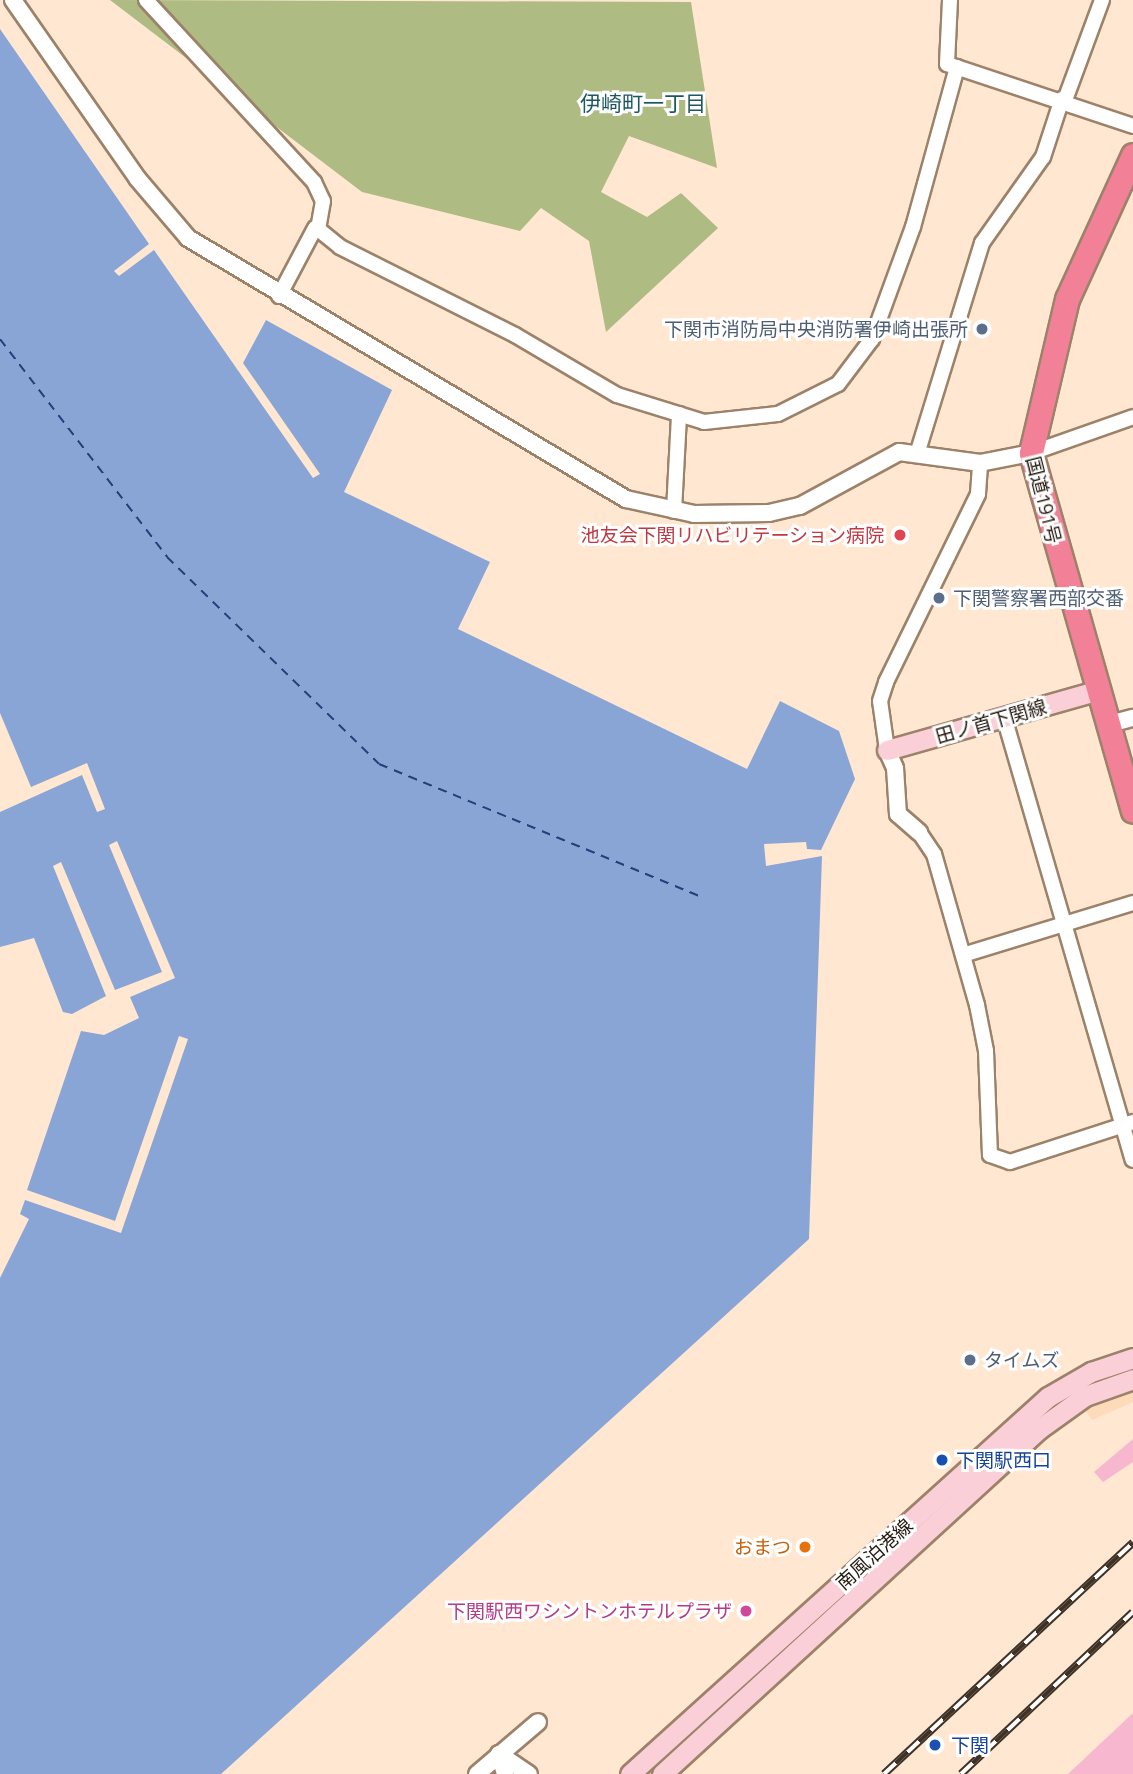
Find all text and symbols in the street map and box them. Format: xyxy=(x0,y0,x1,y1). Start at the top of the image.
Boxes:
district label: 伊崎町一丁目 xyxy=(580,90,706,116)
place label: 下関市消防局中央消防署伊崎出張所 xyxy=(664,318,968,340)
marker: 下関市消防局中央消防署伊崎出張所 xyxy=(974,321,990,337)
street label: 国道191号 xyxy=(1022,454,1066,546)
place label: 池友会下関リハビリテーション病院 xyxy=(580,524,884,546)
marker: 池友会下関リハビリテーション病院 xyxy=(890,525,910,545)
place label: 下関警察署西部交番 xyxy=(953,587,1124,609)
marker: 下関警察署西部交番 xyxy=(931,590,947,606)
street label: 田ノ首下関線 xyxy=(933,694,1049,748)
place label: タイムズ xyxy=(984,1349,1060,1371)
marker: タイムズ xyxy=(962,1352,978,1368)
place label: 下関駅西口 xyxy=(956,1449,1051,1471)
marker: 下関駅西口 xyxy=(934,1452,950,1468)
street label: 南風泊港線 xyxy=(831,1514,917,1594)
place label: おまつ xyxy=(734,1536,791,1558)
marker: おまつ xyxy=(797,1539,813,1555)
place label: 下関駅西ワシントンホテルプラザ xyxy=(447,1600,732,1622)
marker: 下関駅西ワシントンホテルプラザ xyxy=(738,1603,754,1619)
place label: 下関 xyxy=(951,1734,989,1756)
marker: 下関 xyxy=(925,1735,945,1755)

